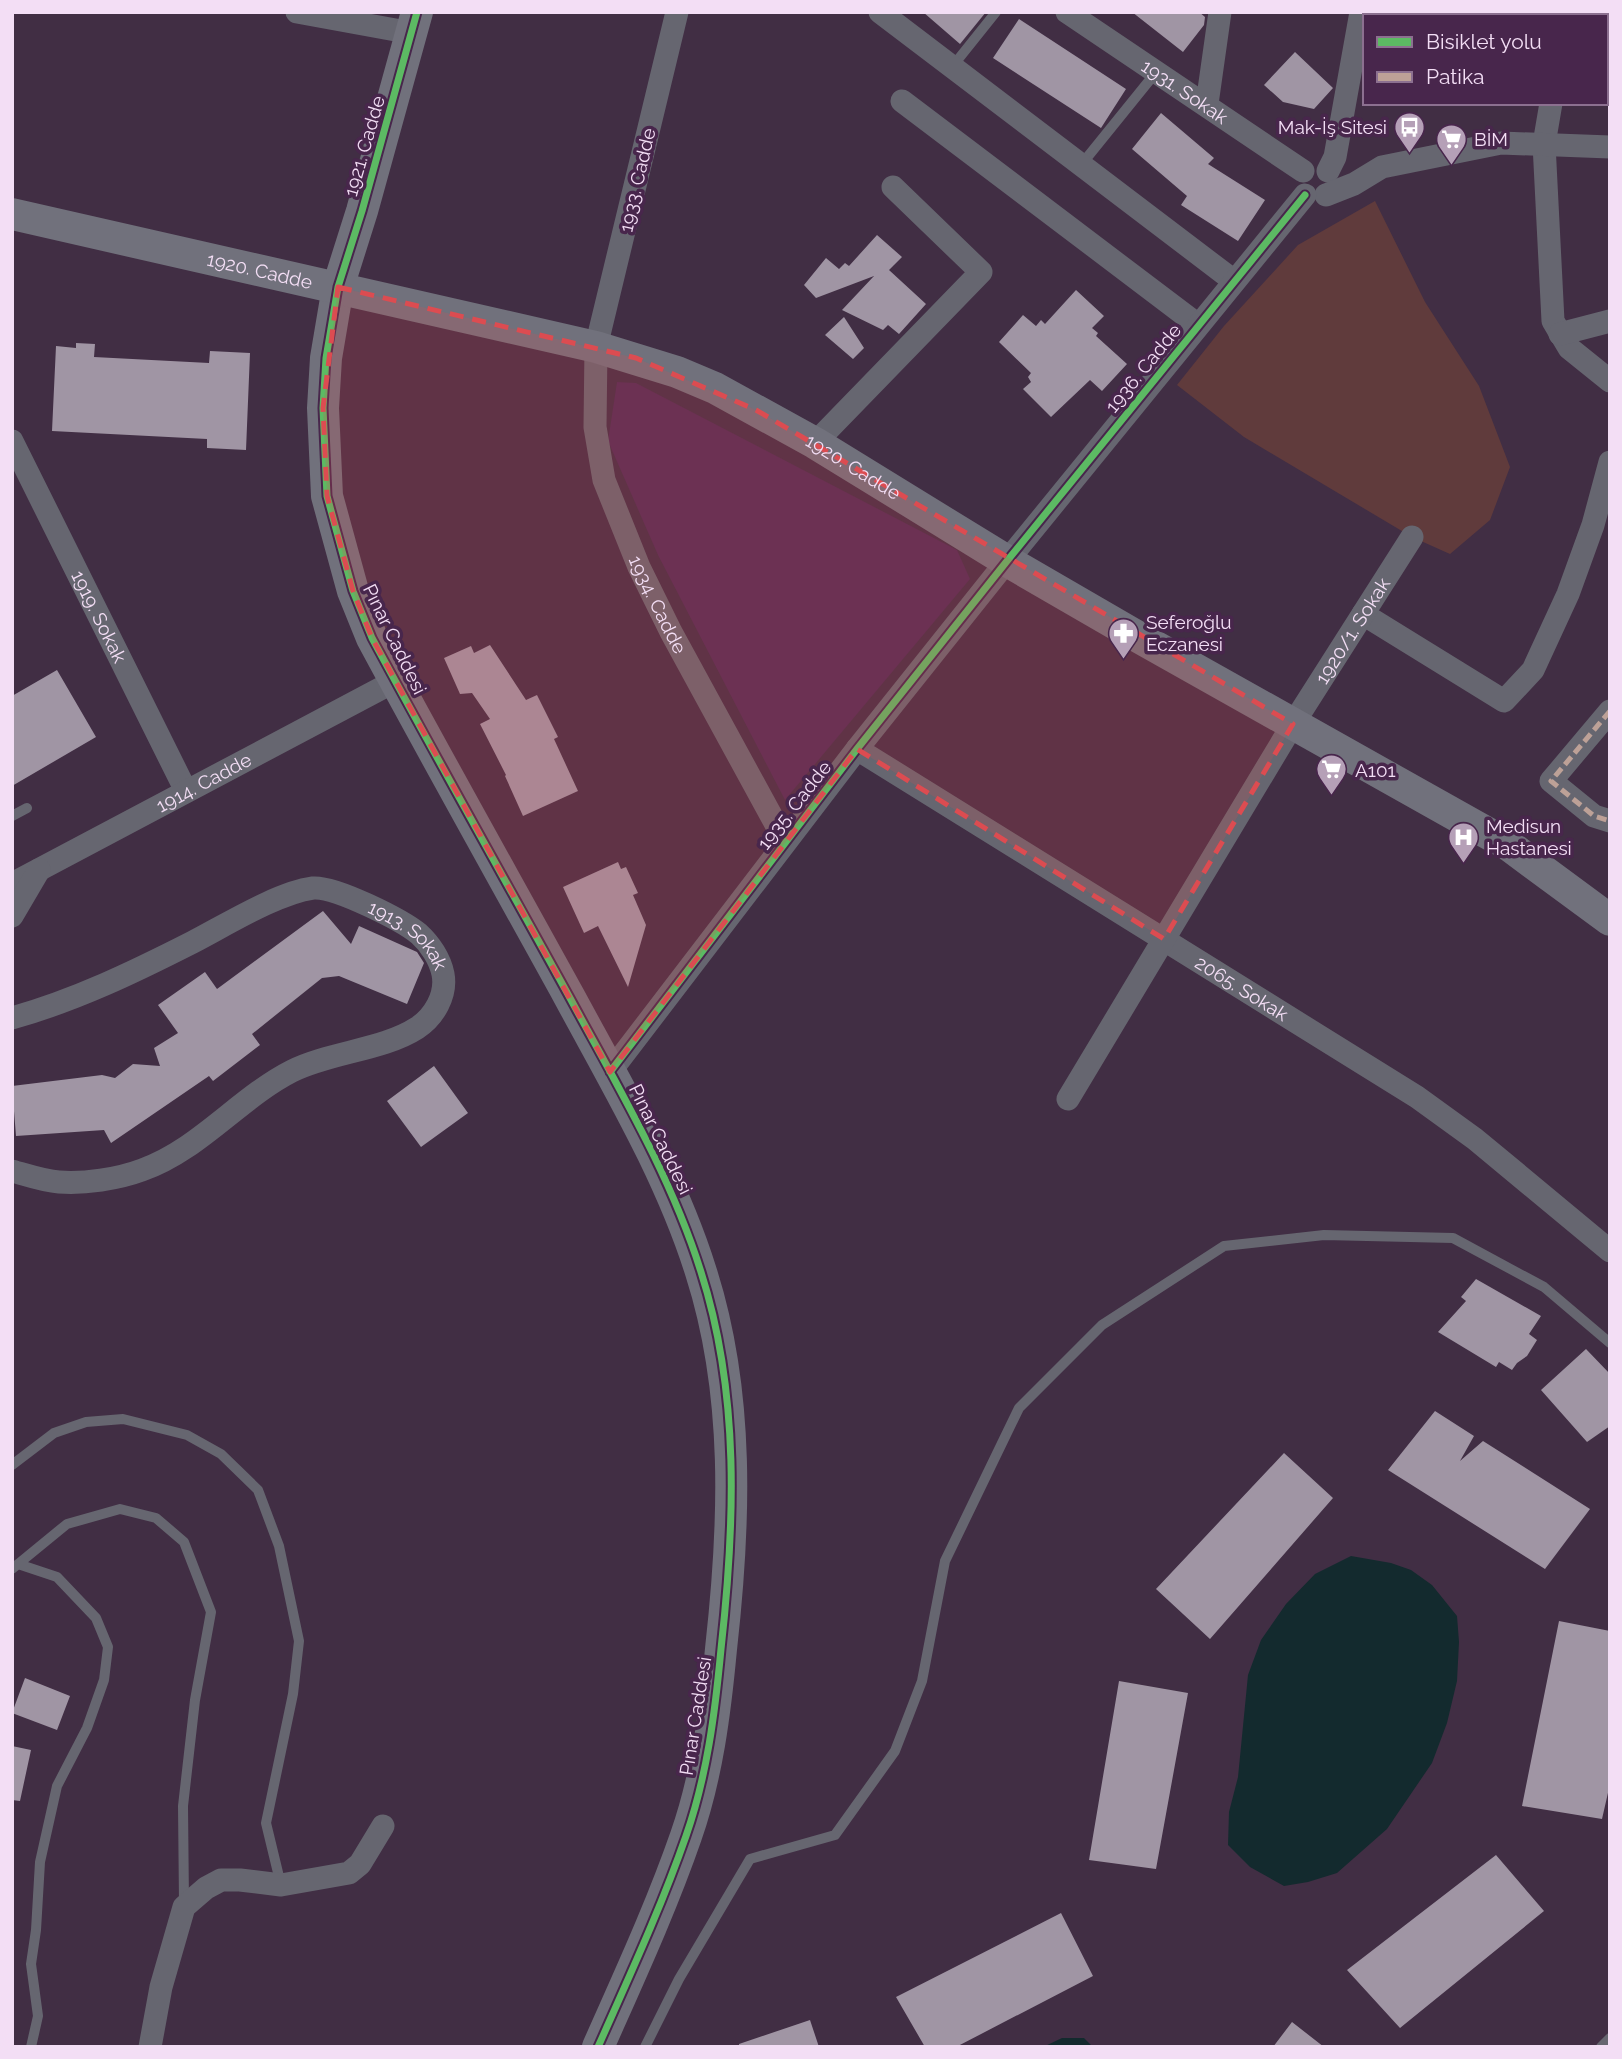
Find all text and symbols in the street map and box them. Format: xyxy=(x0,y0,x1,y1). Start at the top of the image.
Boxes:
legend xyxy=(1363,14,1608,105)
text: Bisiklet yolu xyxy=(1426,29,1542,54)
street label: 1931. Sokak xyxy=(1137,54,1232,128)
text: Patika xyxy=(1426,64,1484,89)
street label: 1921. Cadde xyxy=(339,93,389,199)
bus stop icon: Mak-İş Sitesi xyxy=(1393,110,1427,154)
place label: Mak-İş Sitesi xyxy=(1278,116,1387,138)
supermarket icon: BİM xyxy=(1434,122,1468,166)
street label: 1933. Cadde xyxy=(614,126,660,234)
place label: BİM xyxy=(1474,128,1508,150)
street label: 1920. Cadde xyxy=(205,248,315,293)
street label: 1936. Cadde xyxy=(1101,319,1185,417)
street label: 1920. Cadde xyxy=(802,429,905,504)
street label: 1934. Cadde xyxy=(625,552,691,657)
street label: 1919. Sokak xyxy=(67,567,131,666)
street label: 1920/1. Sokak xyxy=(1310,573,1394,688)
street label: Pınar Caddesi xyxy=(359,580,431,698)
place label: Seferoğlu Eczanesi xyxy=(1146,611,1232,655)
pharmacy icon: Seferoğlu Eczanesi xyxy=(1106,616,1140,660)
street label: 1914. Cadde xyxy=(152,748,255,817)
supermarket icon: A101 xyxy=(1315,753,1349,797)
street label: 1935. Cadde xyxy=(753,756,835,854)
place label: A101 xyxy=(1355,759,1396,781)
place label: Medisun Hastanesi xyxy=(1486,815,1572,859)
hospital icon: Medisun Hastanesi xyxy=(1446,820,1480,864)
street label: 1913. Sokak xyxy=(365,896,452,973)
street label: 2065. Sokak xyxy=(1191,951,1292,1025)
street label: Pınar Caddesi xyxy=(625,1080,697,1198)
street label: Pınar Caddesi xyxy=(675,1655,715,1777)

